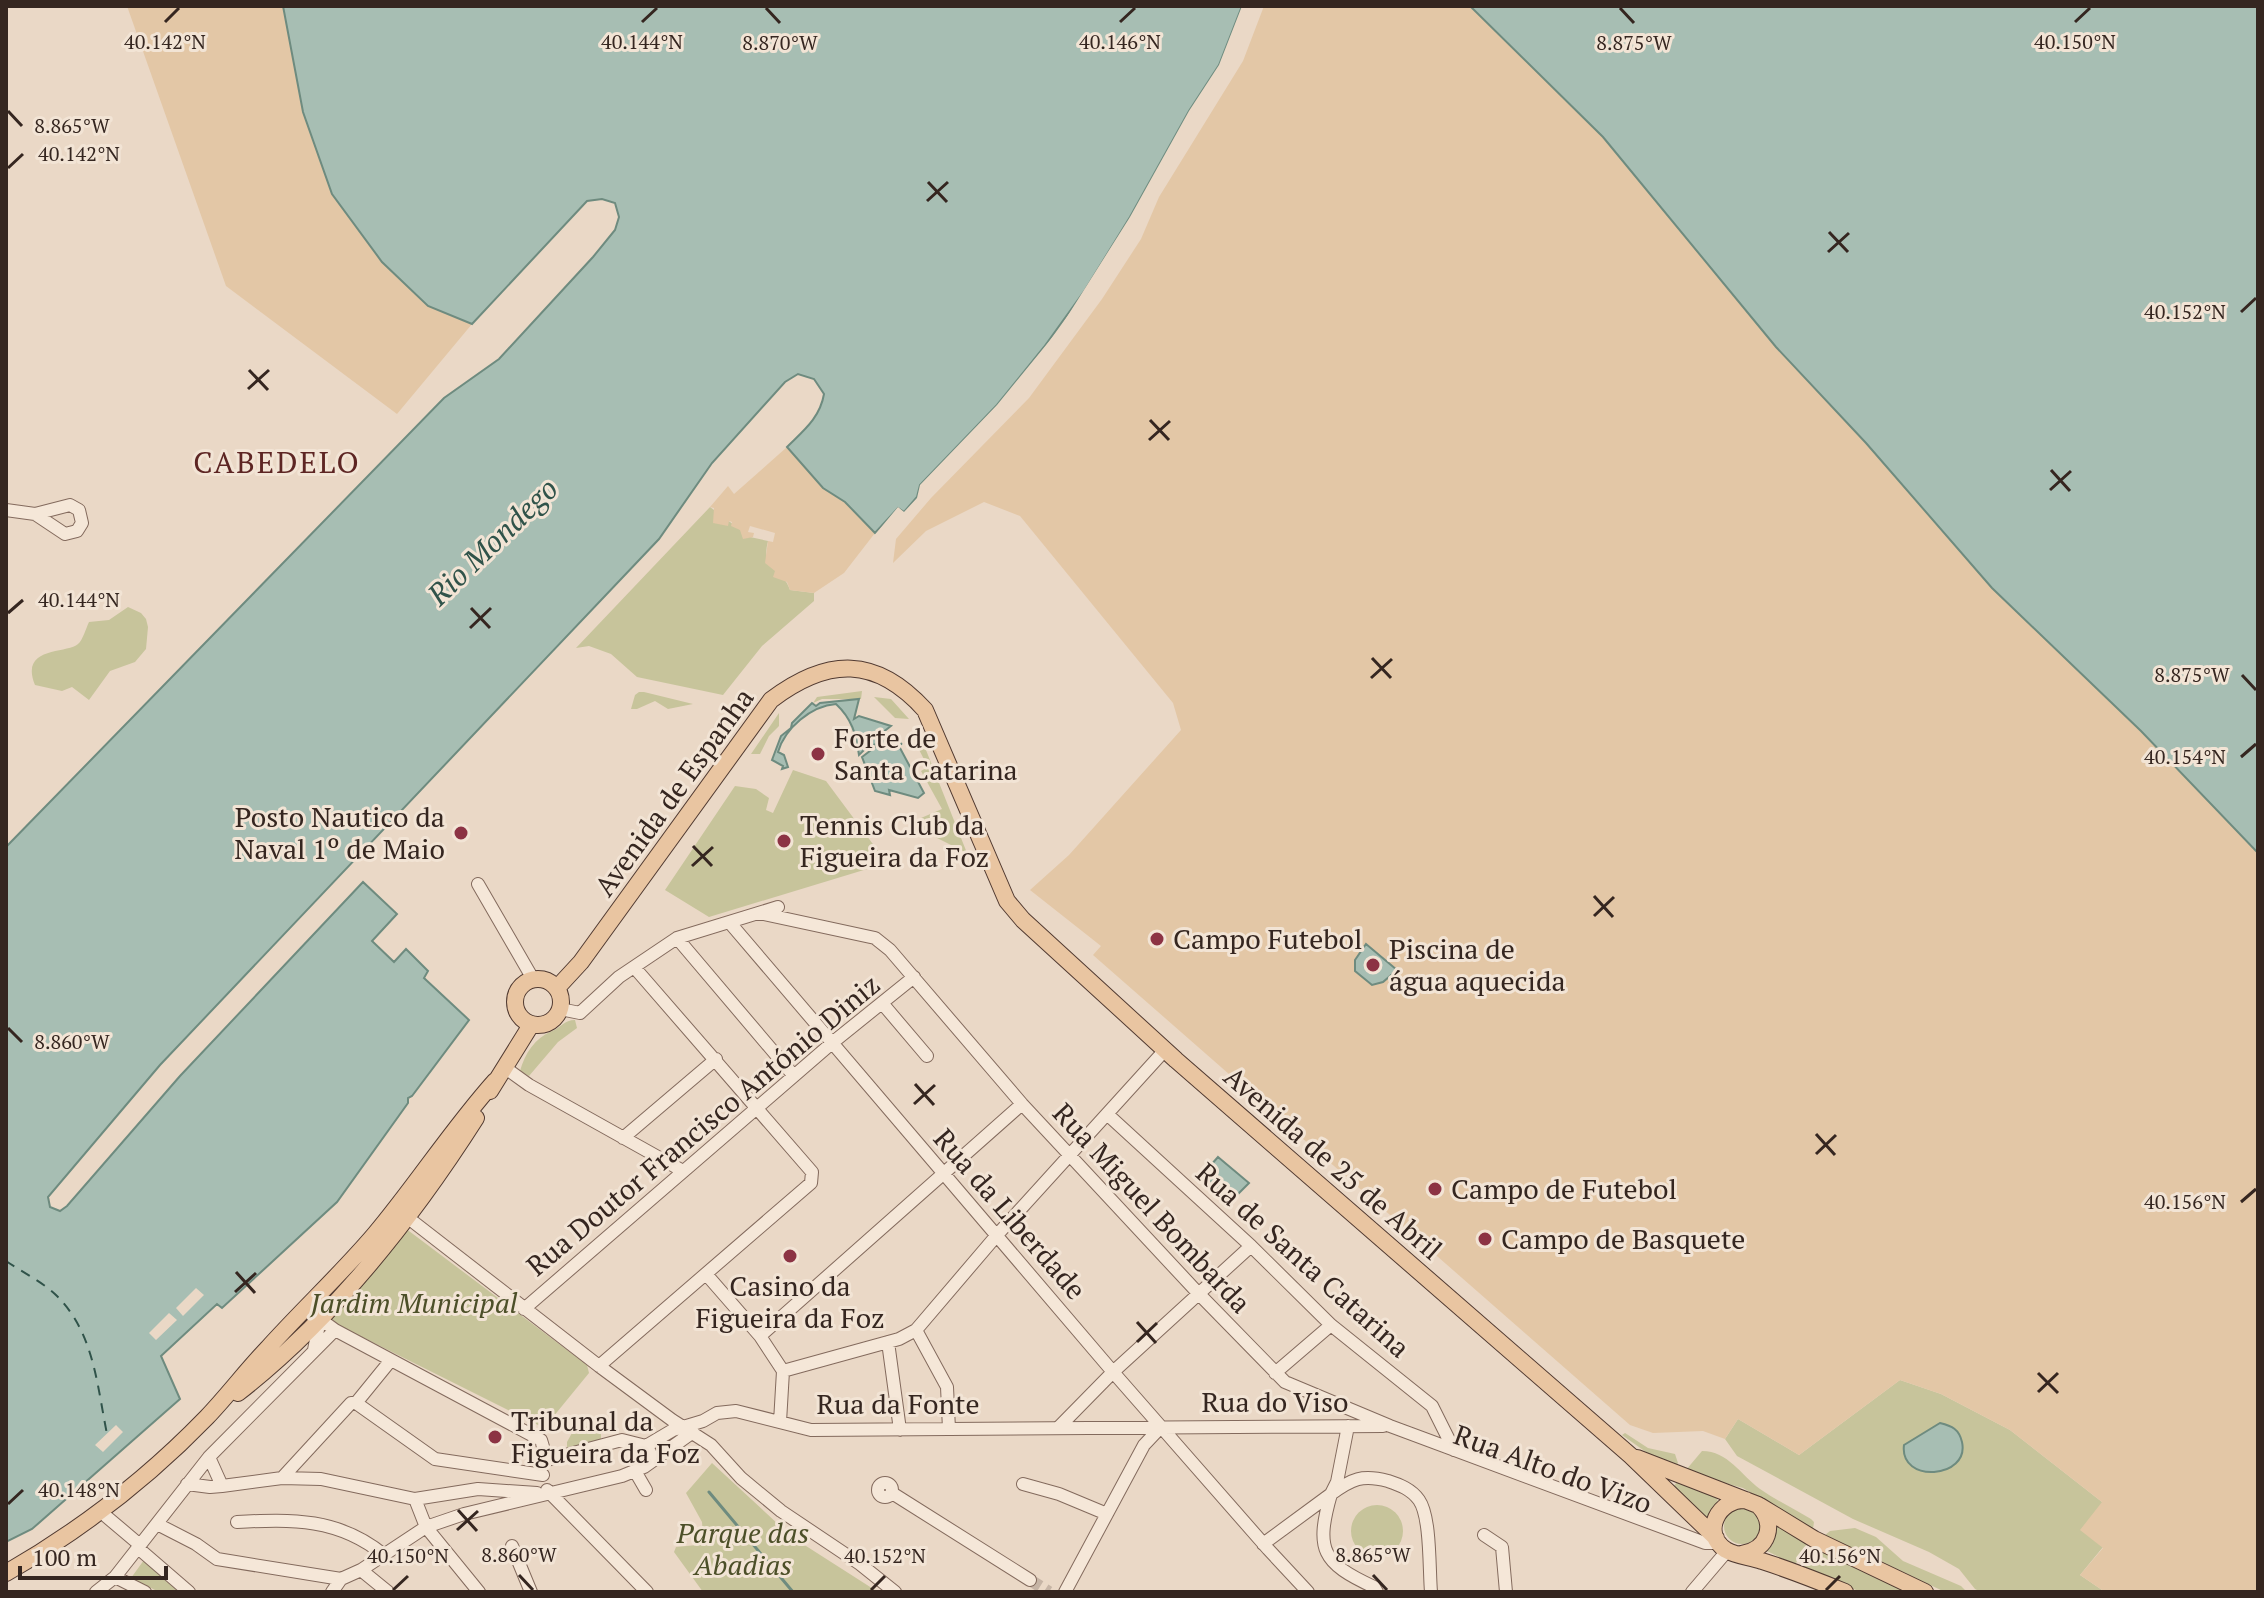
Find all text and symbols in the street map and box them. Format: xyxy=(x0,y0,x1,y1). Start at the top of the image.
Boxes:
text: 40.142°N xyxy=(124,28,206,55)
text: 40.144°N xyxy=(601,28,683,55)
text: 40.146°N xyxy=(1079,28,1161,55)
text: 40.150°N xyxy=(2034,28,2116,55)
text: 8.870°W xyxy=(742,29,818,56)
text: 8.875°W xyxy=(1596,29,1672,56)
text: 8.865°W xyxy=(34,112,110,139)
text: 40.142°N xyxy=(38,140,120,167)
text: 40.152°N xyxy=(2144,298,2226,325)
district label: CABEDELO xyxy=(193,442,361,482)
water label: Rio Mondego xyxy=(418,469,566,614)
text: 40.144°N xyxy=(38,586,120,613)
text: 8.875°W xyxy=(2154,661,2230,688)
street label: Avenida de Espanha xyxy=(586,680,762,903)
place label: Forte de Santa Catarina xyxy=(834,719,1018,788)
text: 40.154°N xyxy=(2144,743,2226,770)
marker: Forte de Santa Catarina xyxy=(809,745,827,763)
place label: Posto Nautico da Naval 1º de Maio xyxy=(234,798,445,867)
place label: Tennis Club da Figueira da Foz xyxy=(800,806,989,875)
marker: Posto Nautico da Naval 1º de Maio xyxy=(452,824,470,842)
marker: Tennis Club da Figueira da Foz xyxy=(775,832,793,850)
place label: Campo Futebol xyxy=(1173,920,1362,957)
marker: Campo Futebol xyxy=(1148,930,1166,948)
place label: Piscina de água aquecida xyxy=(1389,930,1566,999)
marker: Piscina de água aquecida xyxy=(1364,956,1382,974)
street label: Rua Doutor Francisco António Diniz xyxy=(518,966,887,1284)
text: 8.860°W xyxy=(34,1028,110,1055)
street label: Avenida de 25 de Abril xyxy=(1217,1058,1450,1268)
street label: Rua Miguel Bombarda xyxy=(1045,1095,1259,1321)
street label: Rua da Liberdade xyxy=(926,1121,1095,1307)
street label: Rua de Santa Catarina xyxy=(1189,1154,1418,1365)
place label: Campo de Futebol xyxy=(1451,1170,1677,1207)
marker: Campo de Futebol xyxy=(1426,1180,1444,1198)
text: 40.156°N xyxy=(2144,1188,2226,1215)
place label: Campo de Basquete xyxy=(1501,1220,1745,1257)
marker: Campo de Basquete xyxy=(1476,1230,1494,1248)
marker: Casino da Figueira da Foz xyxy=(781,1247,799,1265)
place label: Casino da Figueira da Foz xyxy=(695,1267,885,1336)
park label: Jardim Municipal xyxy=(309,1284,518,1321)
street label: Rua do Viso xyxy=(1201,1383,1349,1420)
street label: Rua da Fonte xyxy=(816,1385,980,1422)
place label: Tribunal da Figueira da Foz xyxy=(511,1402,700,1471)
street label: Rua Alto do Vizo xyxy=(1449,1416,1657,1521)
marker: Tribunal da Figueira da Foz xyxy=(486,1428,504,1446)
text: 40.148°N xyxy=(38,1476,120,1503)
park label: Parque das Abadias xyxy=(676,1514,809,1583)
scale bar xyxy=(20,1530,166,1580)
text: 100 m xyxy=(32,1541,97,1573)
text: 8.860°W xyxy=(481,1541,557,1568)
text: 8.865°W xyxy=(1335,1541,1411,1568)
text: 40.150°N xyxy=(367,1542,449,1569)
text: 40.152°N xyxy=(844,1542,926,1569)
text: 40.156°N xyxy=(1799,1542,1881,1569)

